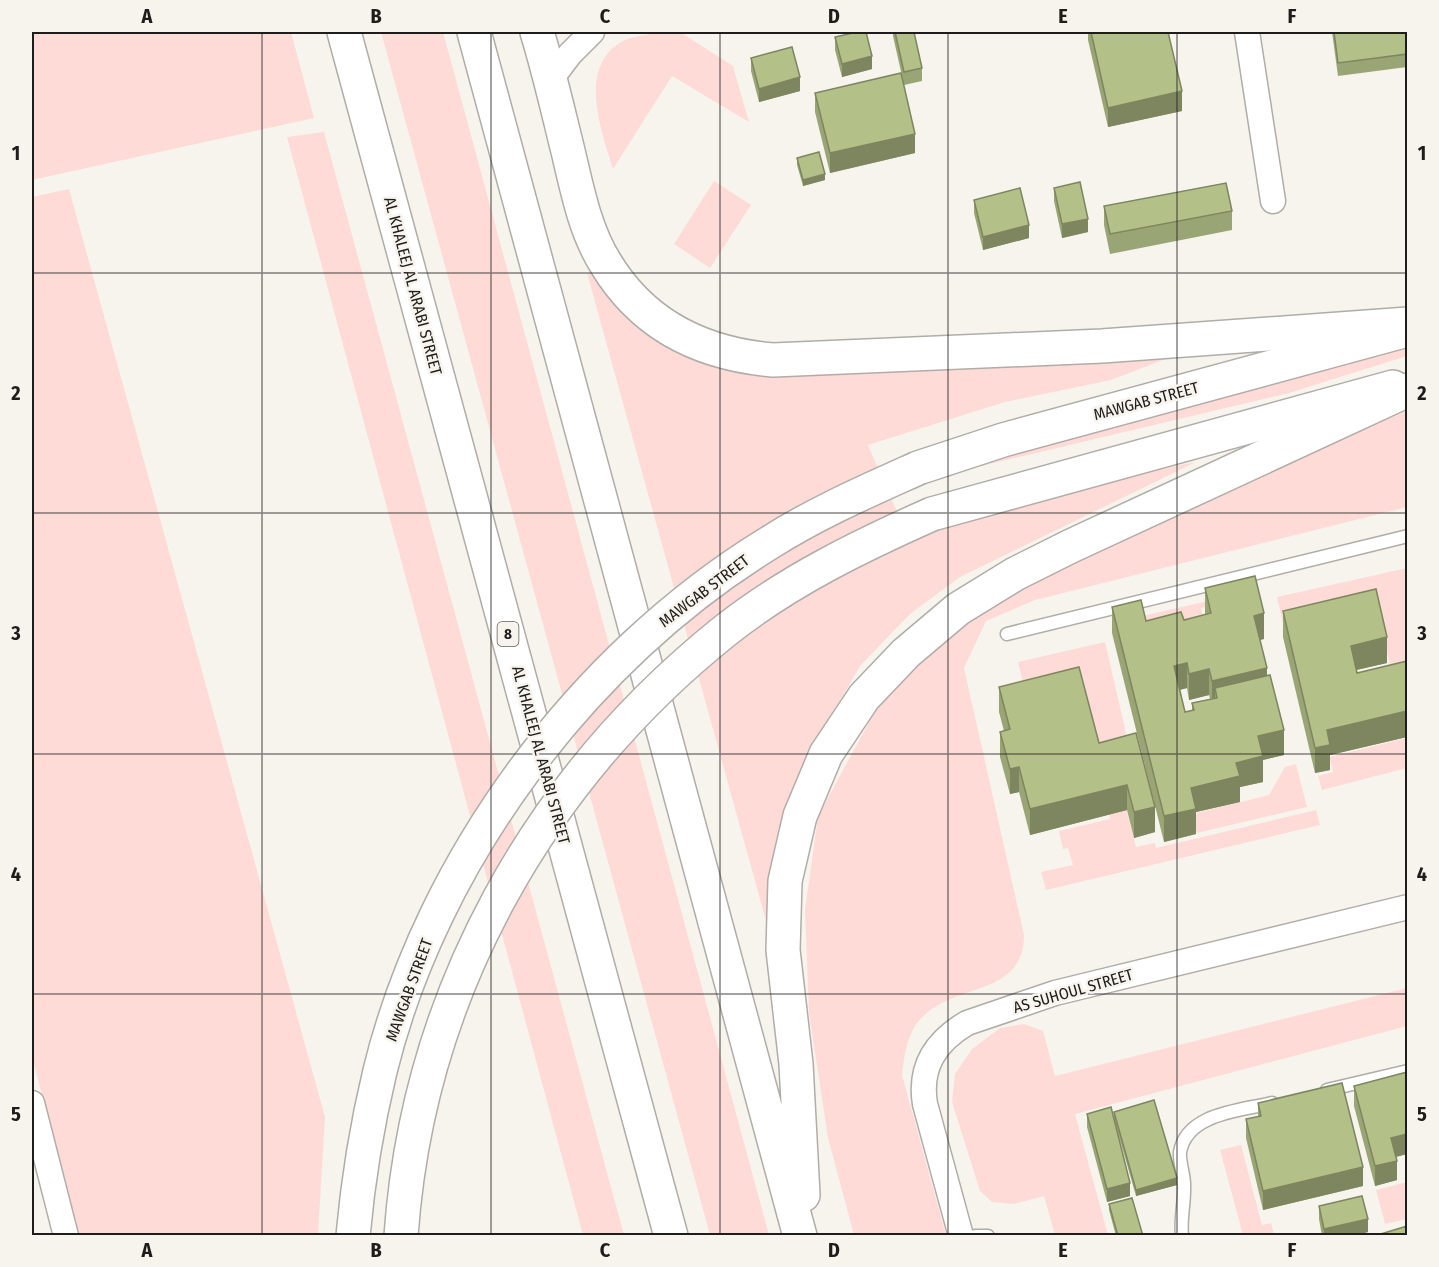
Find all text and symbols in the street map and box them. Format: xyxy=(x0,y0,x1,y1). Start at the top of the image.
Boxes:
text: A xyxy=(141,4,154,28)
text: B xyxy=(370,4,382,28)
text: C xyxy=(600,4,611,28)
text: D xyxy=(828,4,840,28)
text: E xyxy=(1058,4,1068,28)
text: F xyxy=(1288,4,1297,28)
text: 1 xyxy=(12,141,20,165)
text: 1 xyxy=(1418,141,1426,165)
street label: AL KHALEEJ AL ARABI STREET xyxy=(380,195,446,378)
street label: MAWGAB STREET xyxy=(1091,378,1201,424)
text: 2 xyxy=(10,381,21,405)
text: 2 xyxy=(1416,381,1427,405)
street label: MAWGAB STREET xyxy=(655,551,753,631)
text: 3 xyxy=(10,621,21,645)
text: 3 xyxy=(1416,621,1427,645)
road number: 8 xyxy=(498,622,518,646)
street label: AL KHALEEJ AL ARABI STREET xyxy=(508,664,574,847)
text: 4 xyxy=(11,862,21,886)
text: 4 xyxy=(1417,862,1427,886)
street label: MAWGAB STREET xyxy=(382,935,437,1044)
street label: AS SUHOUL STREET xyxy=(1011,965,1136,1017)
text: 5 xyxy=(11,1102,21,1126)
text: 5 xyxy=(1417,1102,1427,1126)
text: A xyxy=(141,1238,154,1262)
text: B xyxy=(370,1238,382,1262)
text: C xyxy=(600,1238,611,1262)
text: D xyxy=(828,1238,840,1262)
text: E xyxy=(1058,1238,1068,1262)
text: F xyxy=(1288,1238,1297,1262)

